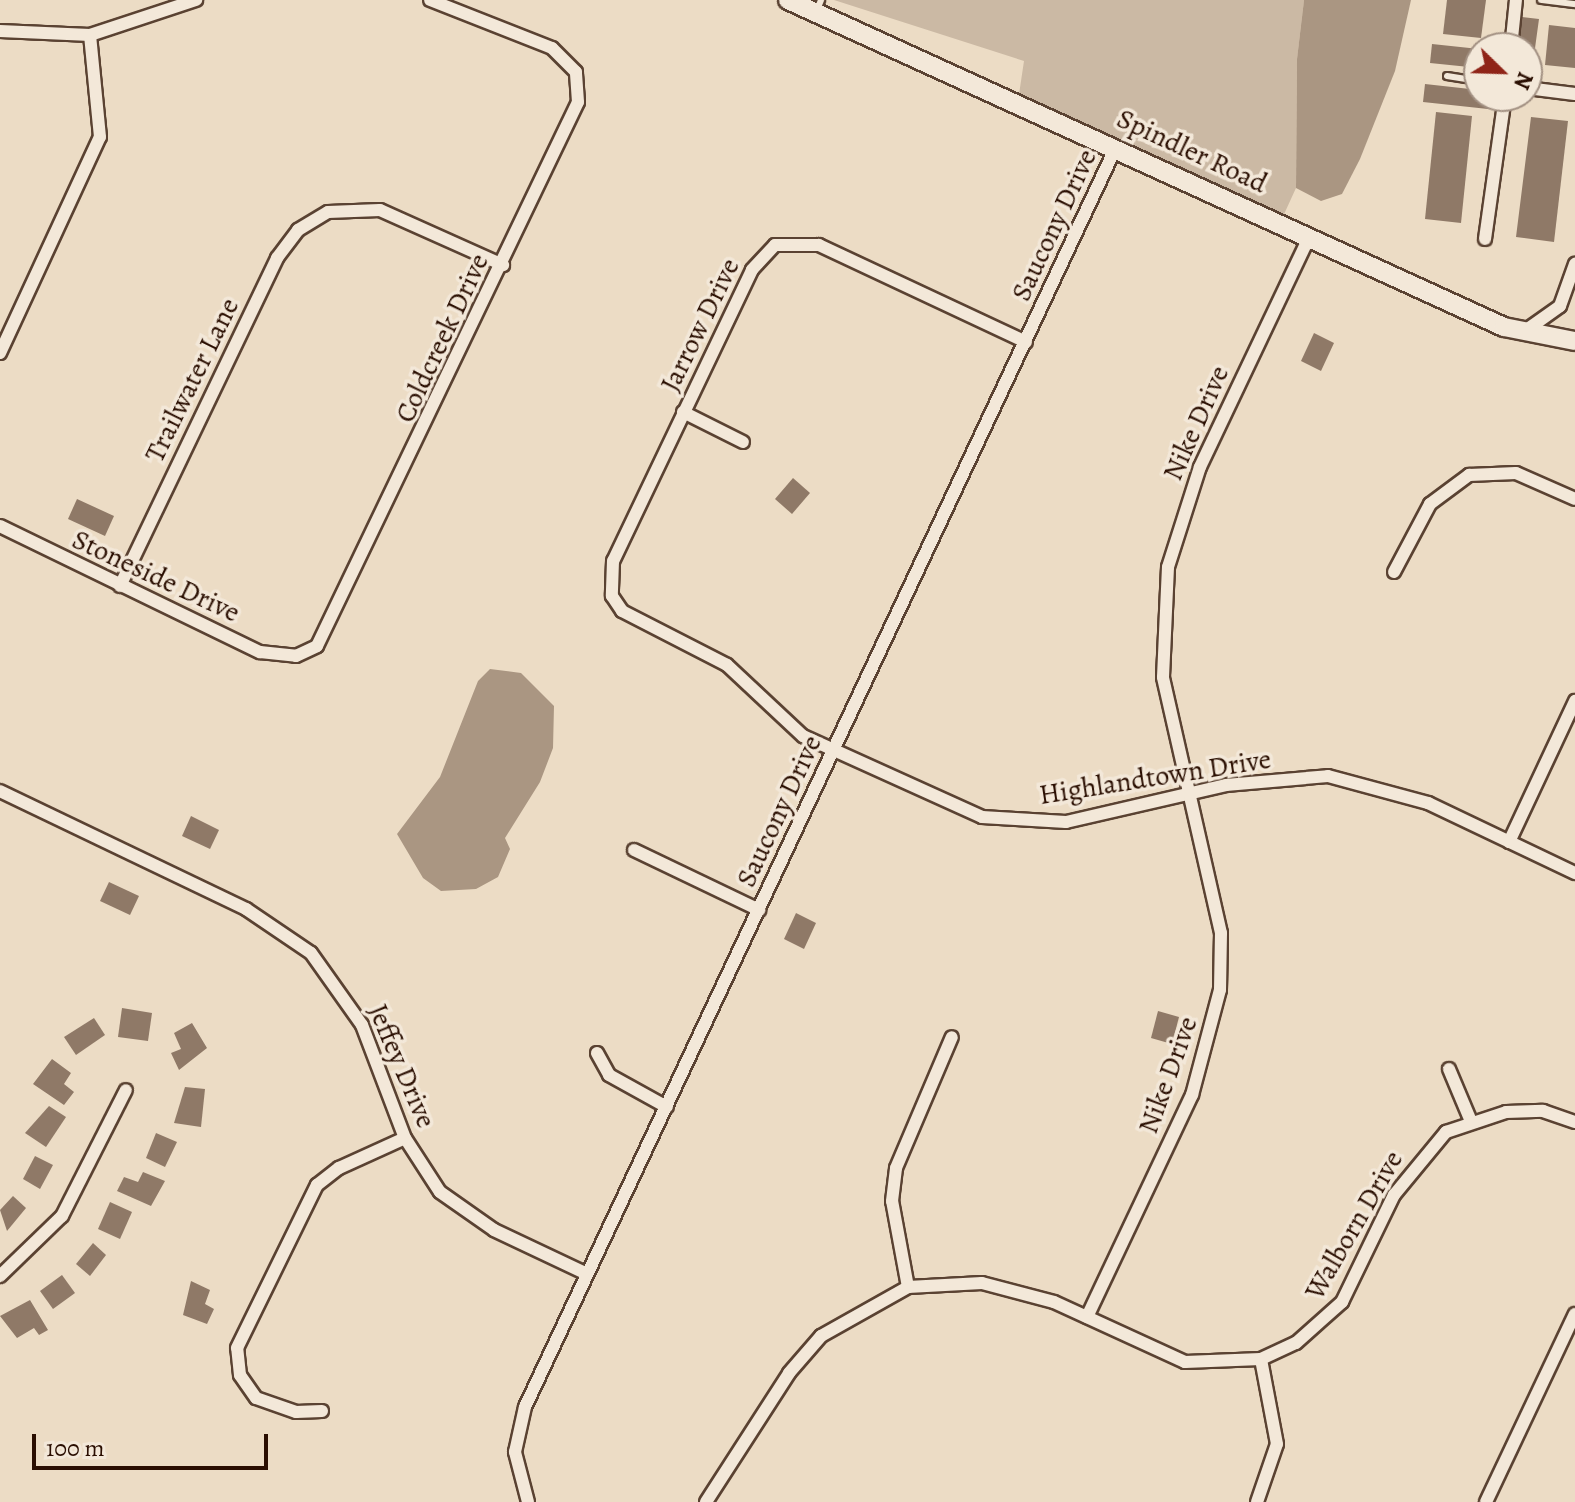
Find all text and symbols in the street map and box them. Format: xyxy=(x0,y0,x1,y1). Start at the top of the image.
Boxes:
north arrow xyxy=(1463,32,1543,112)
text: N xyxy=(1506,67,1540,94)
street label: Spindler Road xyxy=(1112,102,1272,200)
street label: Saucony Drive xyxy=(1004,144,1104,306)
street label: Coldcreek Drive xyxy=(388,248,496,428)
street label: Jarrow Drive xyxy=(653,253,747,397)
street label: Trailwater Lane xyxy=(138,293,246,467)
street label: Nike Drive xyxy=(1156,360,1236,486)
street label: Stoneside Drive xyxy=(67,523,245,629)
street label: Saucony Drive xyxy=(729,730,829,892)
street label: Highlandtown Drive xyxy=(1037,742,1273,812)
street label: Jeffey Drive xyxy=(361,999,443,1133)
street label: Nike Drive xyxy=(1131,1012,1205,1138)
street label: Walborn Drive xyxy=(1298,1145,1410,1305)
scale bar xyxy=(36,1418,272,1468)
text: 100 m xyxy=(46,1432,105,1464)

